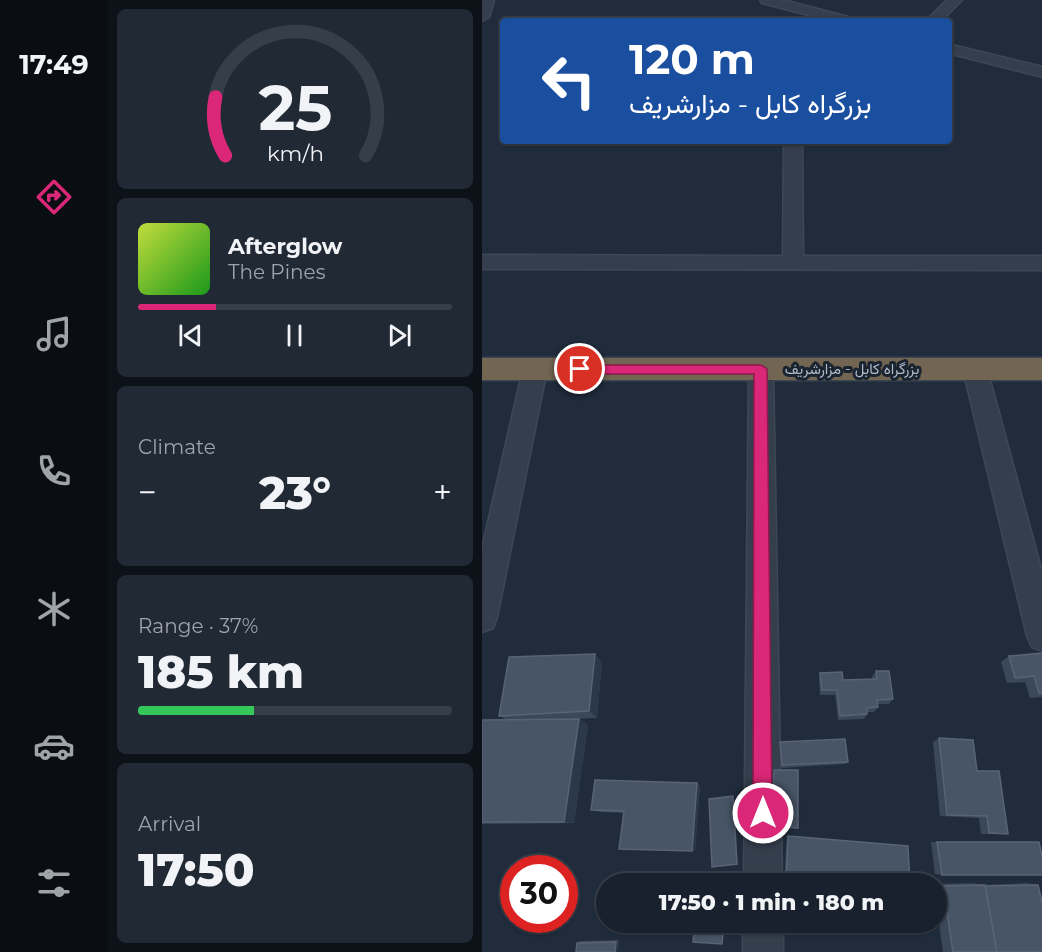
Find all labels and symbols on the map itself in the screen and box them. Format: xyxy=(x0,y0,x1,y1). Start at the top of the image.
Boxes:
pin xyxy=(554,343,605,394)
street label: بزرگراه کابل - مزارشریف xyxy=(785,359,919,378)
position arrow xyxy=(731,781,795,845)
speed limit sign: 30 xyxy=(500,855,578,933)

